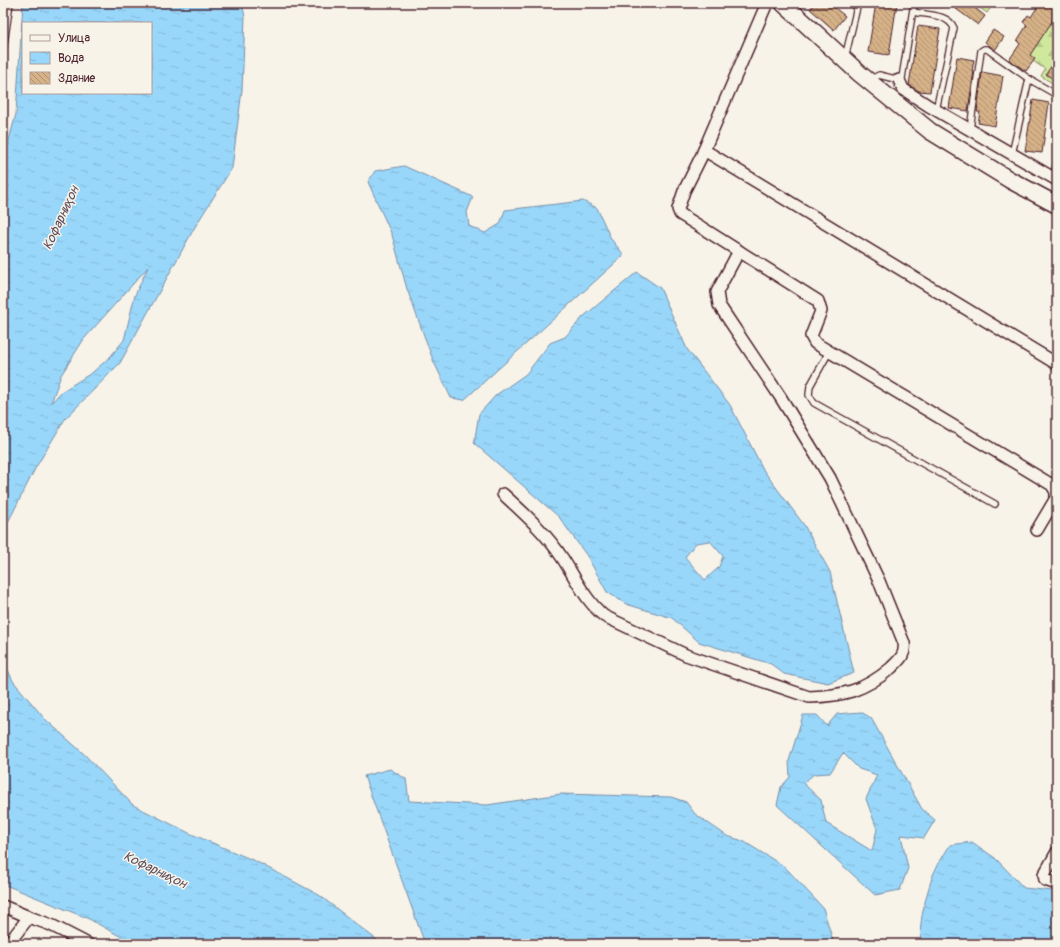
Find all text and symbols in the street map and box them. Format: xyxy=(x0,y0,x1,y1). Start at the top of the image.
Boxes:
legend xyxy=(22,22,152,94)
text: Улица xyxy=(58,31,90,46)
text: Вода xyxy=(58,51,84,66)
text: Здание xyxy=(58,71,95,86)
water label: Кофарниҳон xyxy=(39,182,83,252)
water label: Кофарниҳон xyxy=(121,848,190,893)

